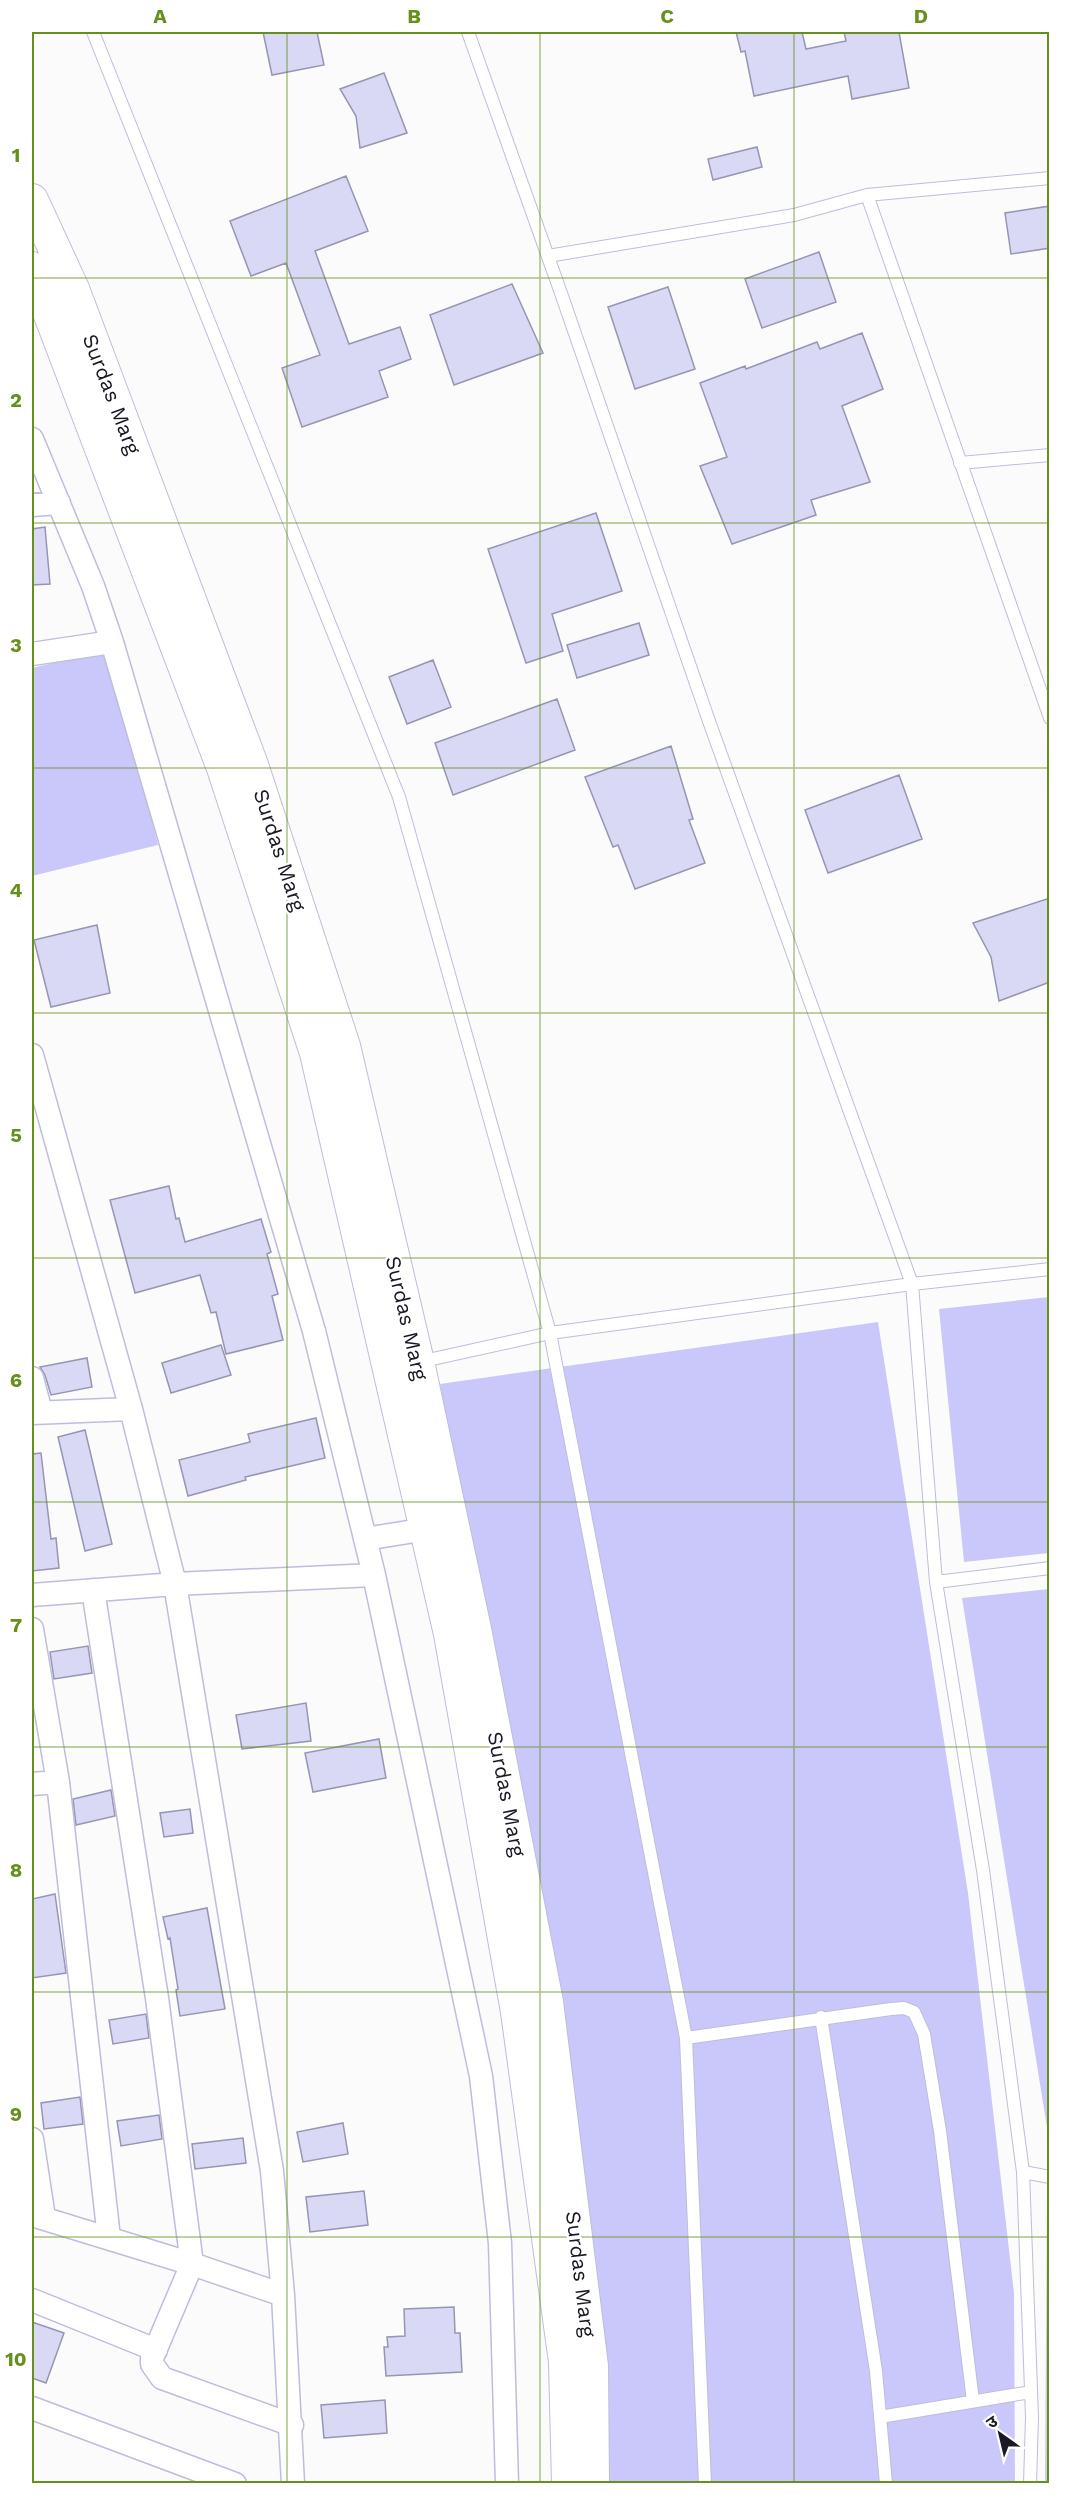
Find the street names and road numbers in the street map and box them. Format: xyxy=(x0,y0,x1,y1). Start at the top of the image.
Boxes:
street label: Surdas Marg xyxy=(78,330,147,458)
street label: Surdas Marg xyxy=(249,786,312,915)
street label: Surdas Marg xyxy=(381,1253,434,1383)
street label: Surdas Marg xyxy=(483,1729,532,1859)
street label: Surdas Marg xyxy=(561,2210,601,2339)

